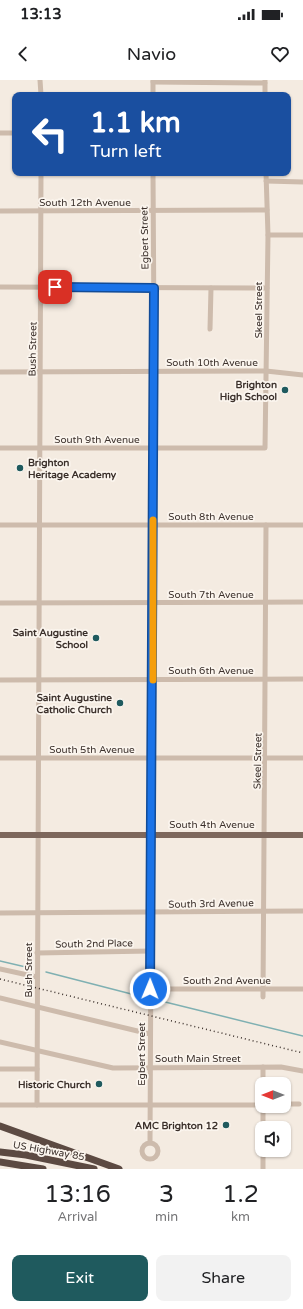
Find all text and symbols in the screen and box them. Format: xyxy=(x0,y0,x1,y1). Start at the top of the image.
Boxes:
text: 13:13 xyxy=(20,5,62,23)
icon: back xyxy=(12,43,34,65)
text: Navio xyxy=(127,43,176,65)
icon: heart xyxy=(269,43,291,65)
text: 1.1 km xyxy=(90,106,181,140)
icon: left xyxy=(24,108,76,160)
text: Turn left xyxy=(90,140,162,162)
street label: South 12th Avenue xyxy=(39,197,131,209)
street label: Egbert Street xyxy=(138,206,152,270)
pin xyxy=(38,270,72,304)
icon: arrive xyxy=(44,276,66,298)
street label: Skeel Street xyxy=(253,282,265,338)
street label: Bush Street xyxy=(27,321,39,377)
street label: South 10th Avenue xyxy=(166,357,258,369)
place label: Brighton High School xyxy=(220,379,277,403)
marker: Brighton High School xyxy=(280,385,290,395)
street label: South 9th Avenue xyxy=(54,434,140,446)
place label: Brighton Heritage Academy xyxy=(28,457,117,481)
marker: Brighton Heritage Academy xyxy=(15,463,25,473)
street label: South 8th Avenue xyxy=(168,511,254,523)
street label: South 7th Avenue xyxy=(168,589,254,601)
place label: Saint Augustine School xyxy=(13,627,88,651)
marker: Saint Augustine School xyxy=(91,633,101,643)
street label: South 6th Avenue xyxy=(168,665,254,677)
place label: Saint Augustine Catholic Church xyxy=(36,692,112,716)
marker: Saint Augustine Catholic Church xyxy=(115,698,125,708)
street label: Skeel Street xyxy=(252,733,264,789)
street label: South 5th Avenue xyxy=(49,744,135,756)
street label: South 4th Avenue xyxy=(169,819,255,831)
street label: South 3rd Avenue xyxy=(168,897,254,911)
street label: South 2nd Place xyxy=(55,937,133,951)
street label: Bush Street xyxy=(23,942,35,998)
position arrow xyxy=(129,968,171,1010)
street label: South 2nd Avenue xyxy=(183,975,271,987)
street label: Egbert Street xyxy=(136,1022,148,1086)
street label: South Main Street xyxy=(155,1053,241,1065)
north arrow xyxy=(255,1077,291,1113)
map controls xyxy=(255,1077,291,1157)
place label: Historic Church xyxy=(18,1079,91,1091)
marker: Historic Church xyxy=(94,1079,104,1089)
place label: AMC Brighton 12 xyxy=(135,1120,218,1132)
marker: AMC Brighton 12 xyxy=(221,1120,231,1130)
button: sound xyxy=(255,1121,291,1157)
street label: US Highway 85 xyxy=(12,1139,86,1163)
text: 13:16 xyxy=(44,1180,111,1209)
text: 3 xyxy=(159,1180,174,1209)
text: 1.2 xyxy=(222,1180,259,1209)
text: Arrival xyxy=(57,1209,98,1225)
text: min xyxy=(155,1209,178,1225)
text: km xyxy=(231,1209,250,1225)
button: Exit xyxy=(12,1255,148,1301)
button: Share xyxy=(156,1255,291,1301)

